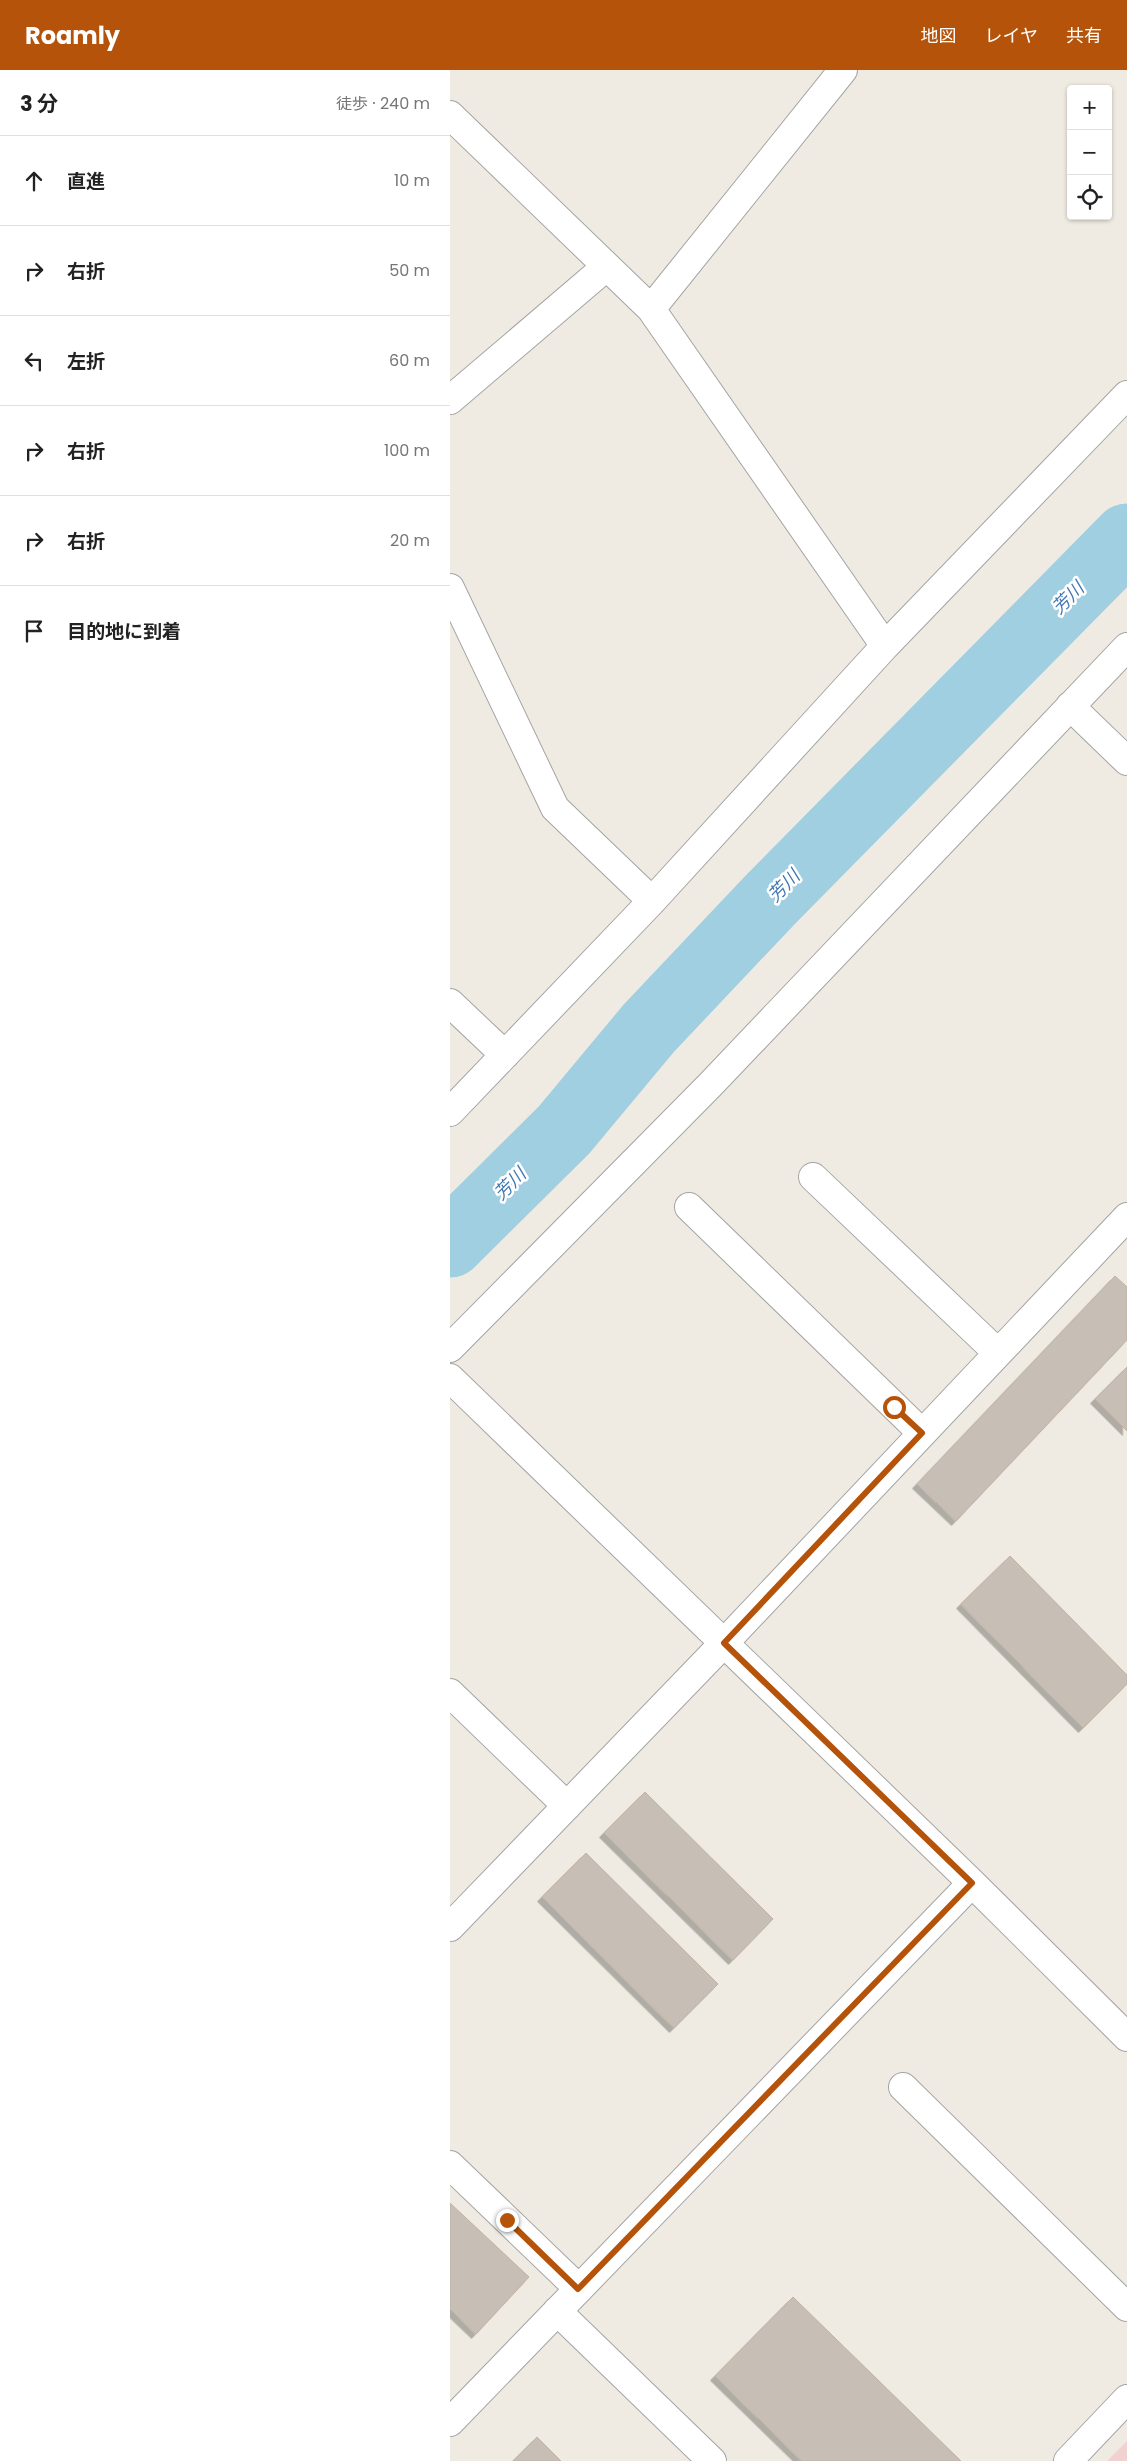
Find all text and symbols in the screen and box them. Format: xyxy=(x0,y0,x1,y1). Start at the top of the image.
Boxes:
text: Roamly xyxy=(25,19,120,52)
text: 地図 xyxy=(921,23,957,48)
text: レイヤ xyxy=(985,23,1038,48)
text: 共有 xyxy=(1066,23,1102,48)
map controls xyxy=(1067,85,1112,220)
button: + xyxy=(1067,85,1112,130)
text: 3 分 xyxy=(20,89,58,118)
text: 徒歩 · 240 m xyxy=(336,92,430,115)
button: − xyxy=(1067,130,1112,175)
icon: ahead xyxy=(20,167,48,195)
text: 直進 xyxy=(67,168,105,195)
text: 10 m xyxy=(394,169,430,192)
button: locate xyxy=(1067,175,1112,220)
icon: right xyxy=(20,257,48,285)
text: 右折 xyxy=(67,258,105,285)
text: 50 m xyxy=(389,259,430,282)
icon: left xyxy=(20,347,48,375)
text: 左折 xyxy=(67,348,105,375)
text: 60 m xyxy=(389,349,430,372)
icon: right xyxy=(20,437,48,465)
text: 右折 xyxy=(67,438,105,465)
text: 100 m xyxy=(384,439,430,462)
icon: right xyxy=(20,527,48,555)
text: 右折 xyxy=(67,528,105,555)
text: 20 m xyxy=(390,529,430,552)
water label: 芳川 xyxy=(1046,575,1091,619)
icon: arrive xyxy=(20,617,48,645)
text: 目的地に到着 xyxy=(67,618,181,645)
water label: 芳川 xyxy=(762,863,807,907)
water label: 芳川 xyxy=(488,1161,533,1205)
route start xyxy=(883,1396,906,1419)
route end xyxy=(496,2209,519,2232)

